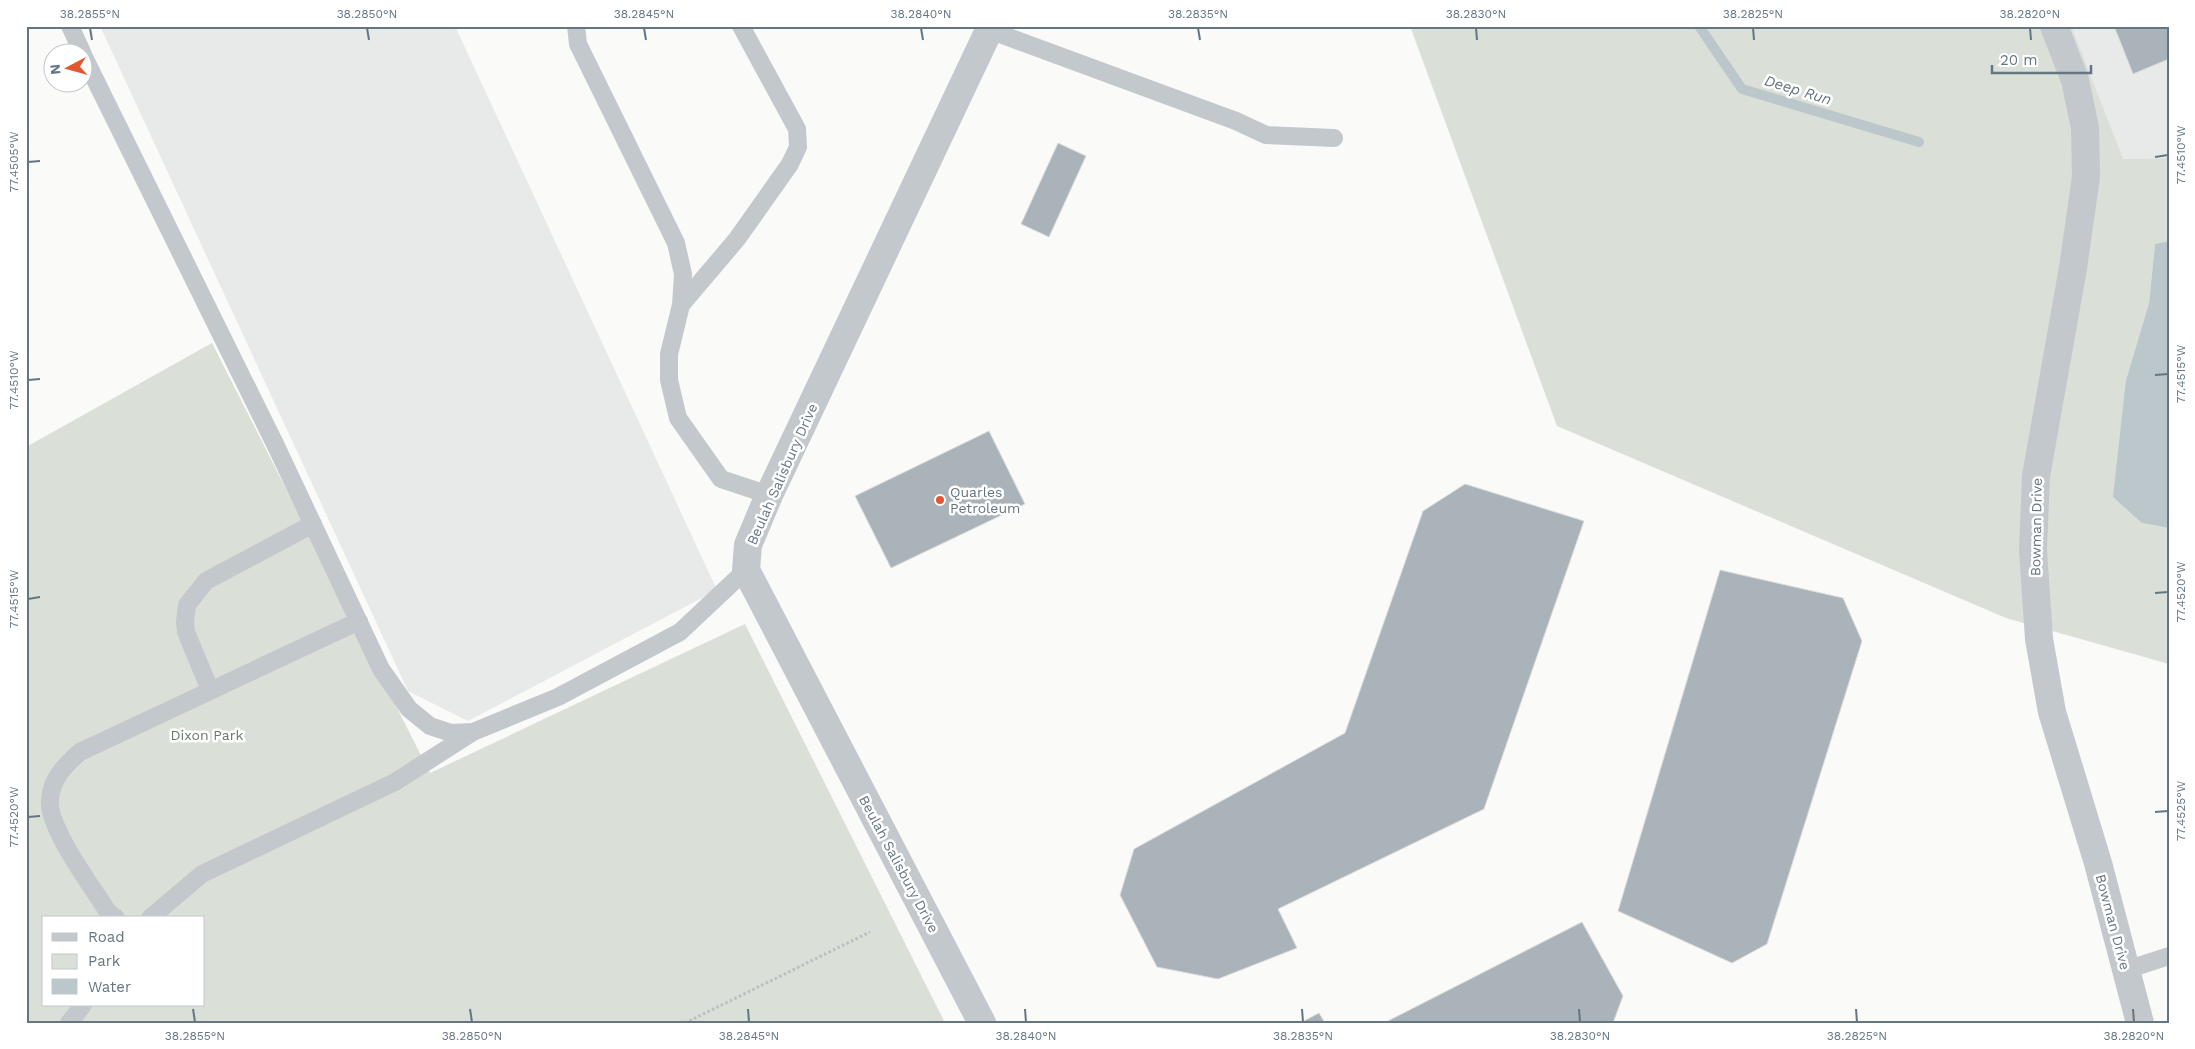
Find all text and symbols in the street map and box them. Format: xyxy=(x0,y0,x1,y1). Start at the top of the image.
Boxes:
text: 38.2855°N xyxy=(60,7,120,21)
text: 38.2850°N xyxy=(337,7,397,21)
text: 38.2845°N xyxy=(614,7,674,21)
text: 38.2840°N xyxy=(890,7,952,21)
text: 38.2835°N xyxy=(1168,7,1228,21)
text: 38.2830°N xyxy=(1446,7,1506,21)
text: 38.2825°N xyxy=(1723,7,1783,21)
text: 38.2820°N xyxy=(2000,7,2060,21)
north arrow xyxy=(42,42,92,92)
scale bar xyxy=(1992,42,2091,74)
text: 20 m xyxy=(2000,51,2038,69)
text: N xyxy=(47,63,64,75)
water label: Deep Run xyxy=(1762,71,1834,109)
text: 77.4510°W xyxy=(2174,125,2188,184)
text: 77.4505°W xyxy=(7,131,21,193)
text: 77.4515°W xyxy=(2174,344,2188,403)
text: 77.4510°W xyxy=(7,350,21,409)
street label: Beulah Salisbury Drive xyxy=(744,401,820,547)
street label: Bowman Drive xyxy=(2027,478,2045,576)
place label: Quarles Petroleum xyxy=(950,484,1020,516)
marker: Quarles Petroleum xyxy=(934,494,946,506)
text: 77.4520°W xyxy=(2174,561,2188,623)
text: 77.4515°W xyxy=(7,569,21,628)
park label: Dixon Park xyxy=(171,727,244,743)
text: 77.4525°W xyxy=(2174,780,2188,841)
text: 77.4520°W xyxy=(7,786,21,848)
street label: Beulah Salisbury Drive xyxy=(856,793,942,935)
street label: Bowman Drive xyxy=(2093,872,2133,972)
legend xyxy=(42,916,205,1006)
text: Road xyxy=(88,928,125,946)
text: Park xyxy=(88,952,121,970)
text: Water xyxy=(88,978,131,996)
text: 38.2855°N xyxy=(165,1029,225,1043)
text: 38.2850°N xyxy=(442,1029,502,1043)
text: 38.2845°N xyxy=(719,1029,779,1043)
text: 38.2840°N xyxy=(995,1029,1057,1043)
text: 38.2835°N xyxy=(1273,1029,1333,1043)
text: 38.2830°N xyxy=(1550,1029,1610,1043)
text: 38.2825°N xyxy=(1827,1029,1887,1043)
text: 38.2820°N xyxy=(2104,1029,2164,1043)

